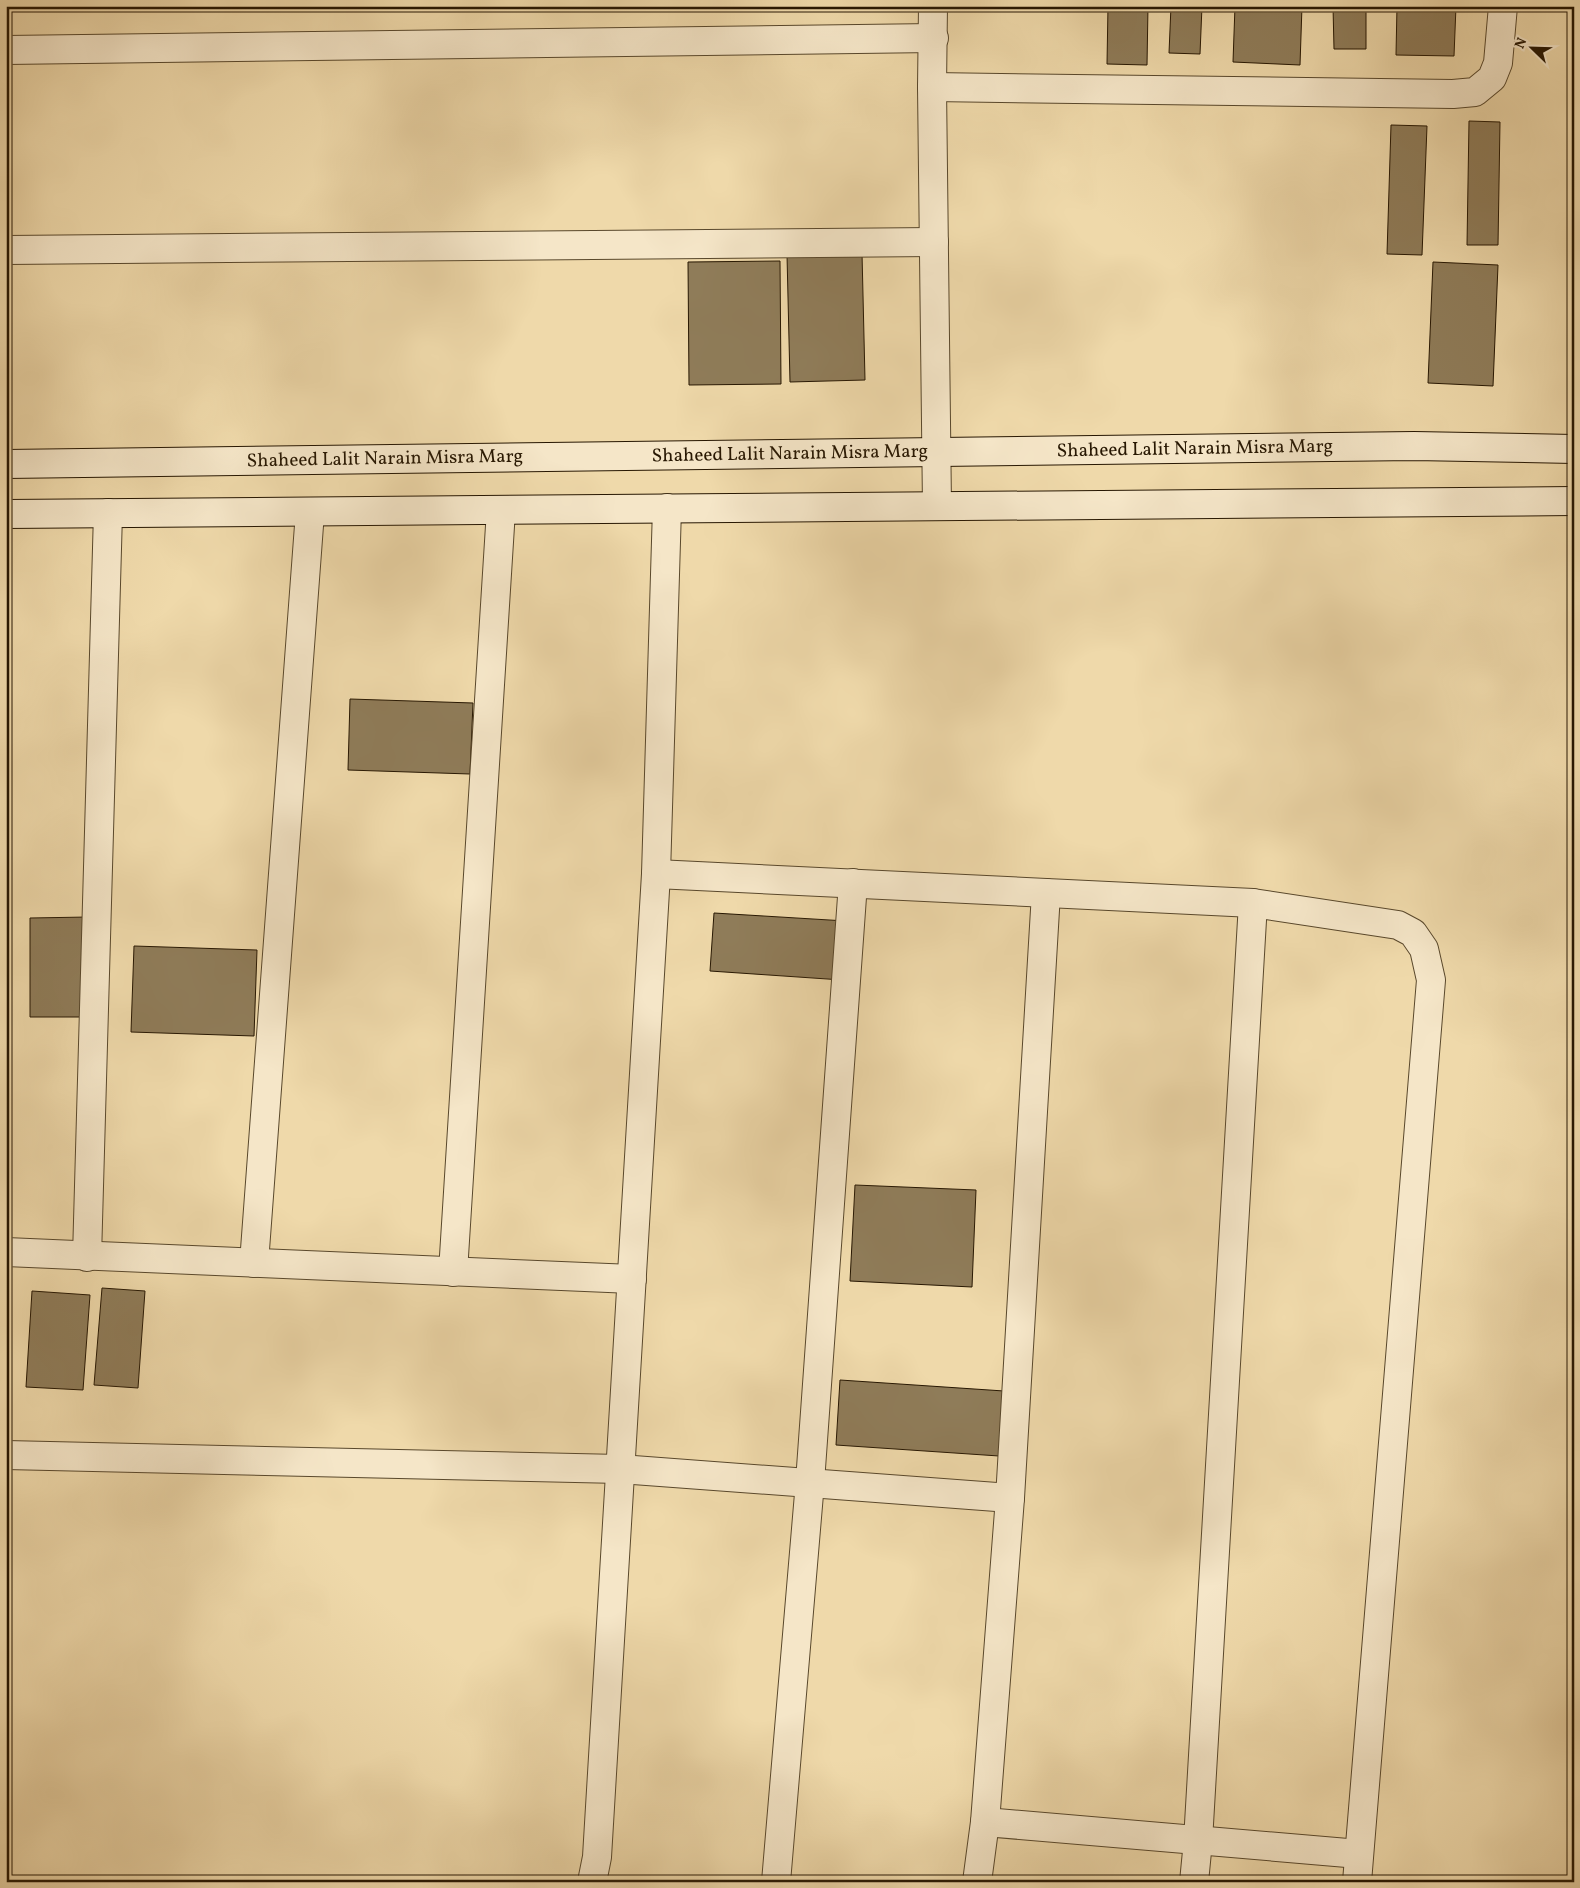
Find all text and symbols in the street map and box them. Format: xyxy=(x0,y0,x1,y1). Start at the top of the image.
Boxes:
north arrow xyxy=(1508,22,1558,72)
text: N xyxy=(1511,35,1532,52)
street label: Shaheed Lalit Narain Misra Marg xyxy=(1057,434,1333,464)
street label: Shaheed Lalit Narain Misra Marg xyxy=(652,439,928,469)
street label: Shaheed Lalit Narain Misra Marg xyxy=(247,444,523,474)

